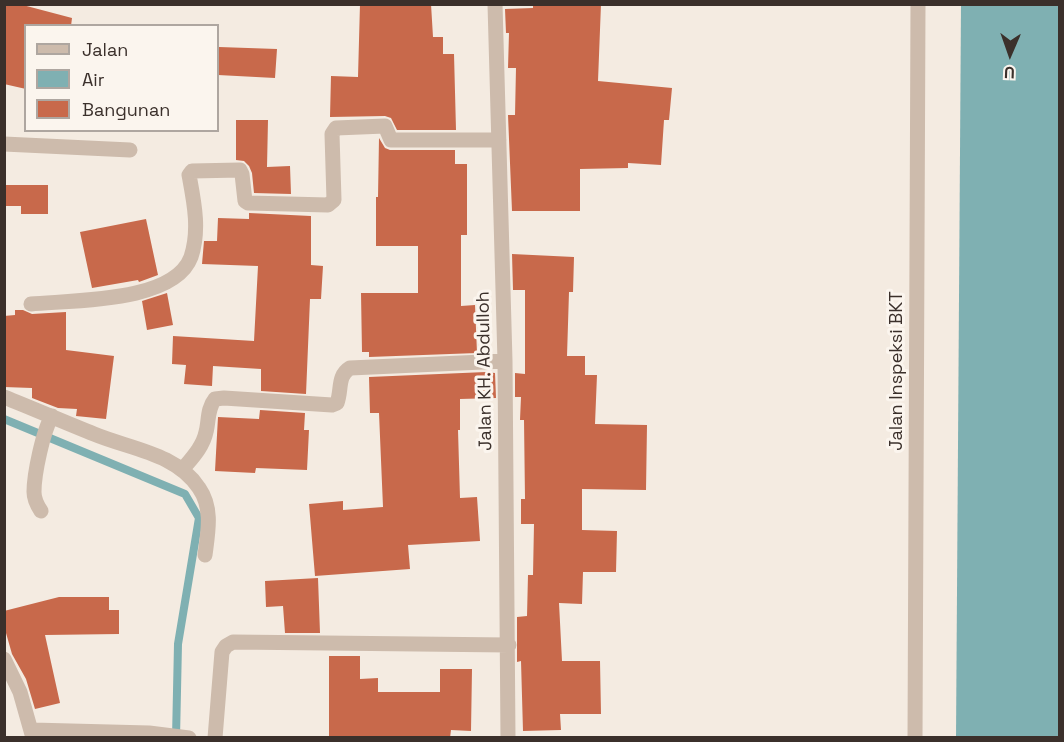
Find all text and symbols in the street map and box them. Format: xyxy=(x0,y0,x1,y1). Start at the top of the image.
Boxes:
legend xyxy=(24,24,219,132)
north arrow xyxy=(980,24,1040,84)
text: Jalan xyxy=(82,38,128,61)
text: U xyxy=(1004,62,1015,83)
text: Air xyxy=(82,68,105,91)
text: Bangunan xyxy=(82,98,170,121)
street label: Jalan KH. Abdulloh xyxy=(473,291,497,451)
street label: Jalan Inspeksi BKT xyxy=(886,291,908,451)

